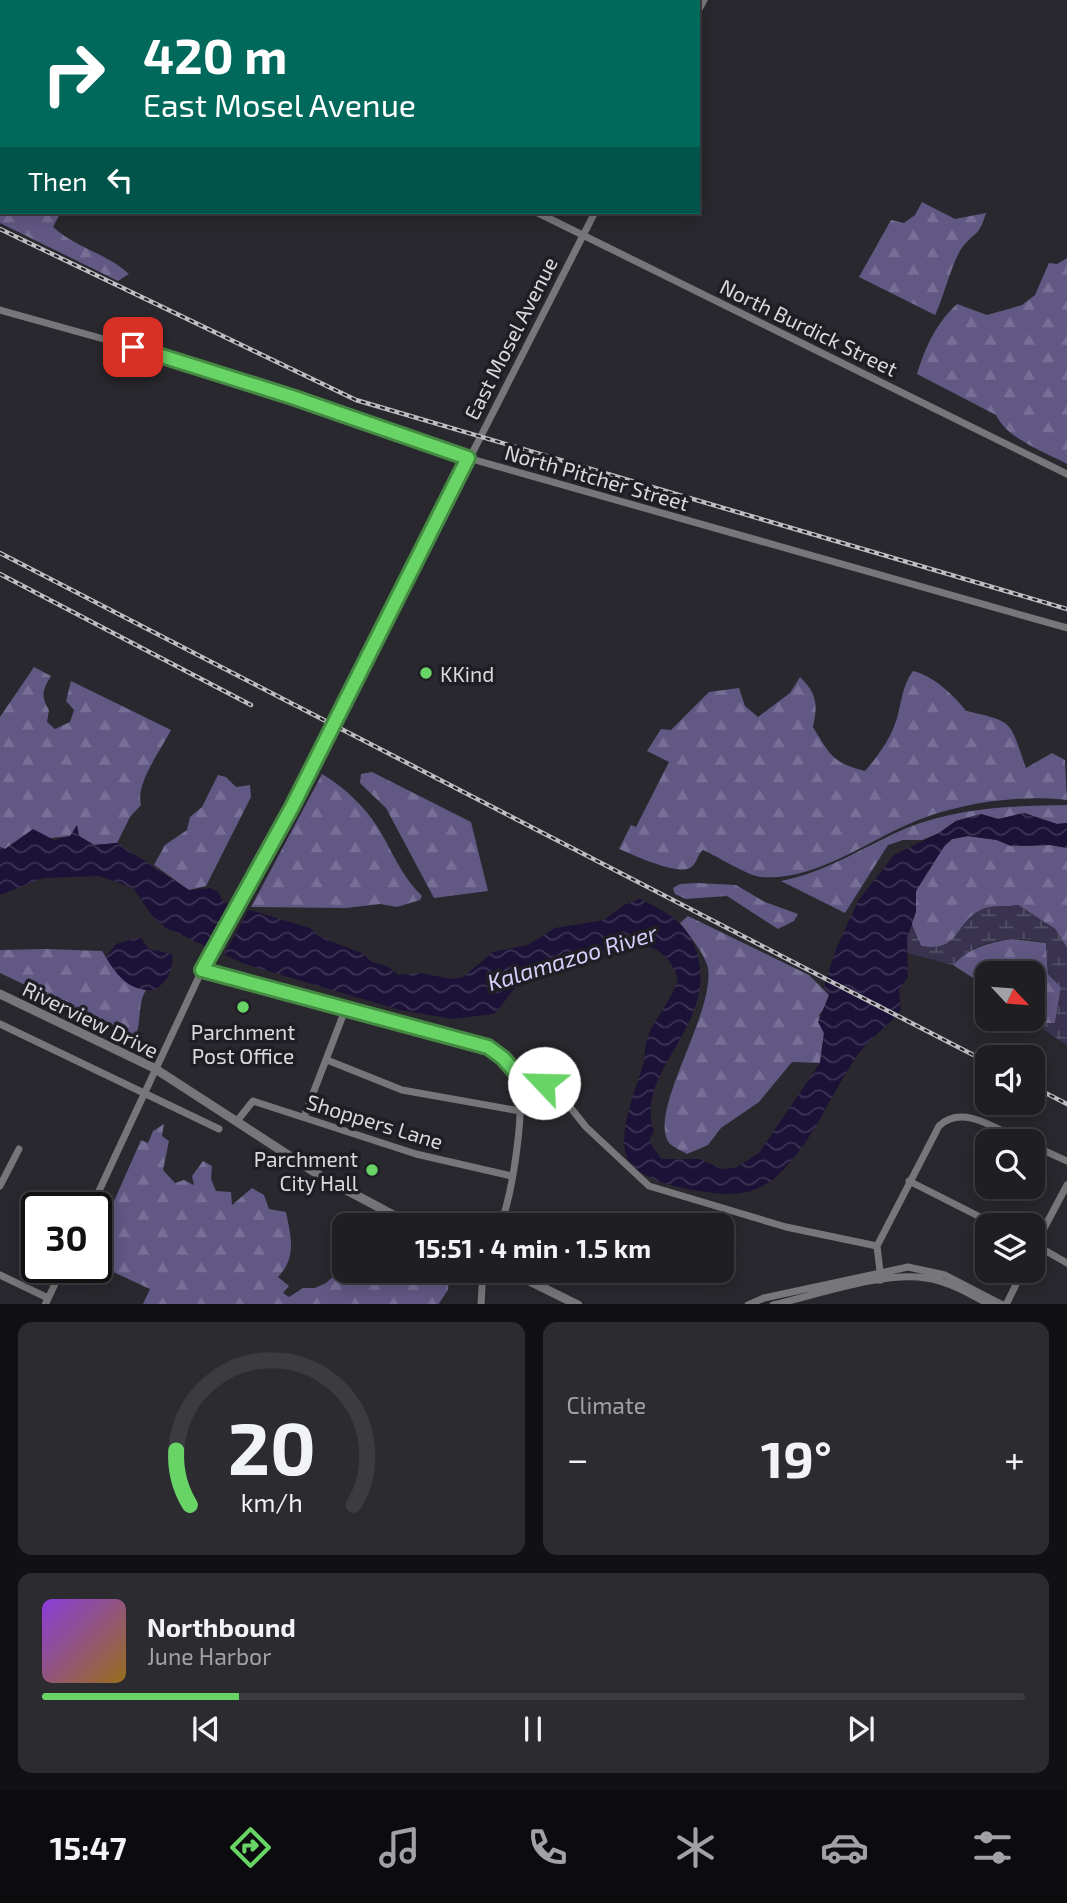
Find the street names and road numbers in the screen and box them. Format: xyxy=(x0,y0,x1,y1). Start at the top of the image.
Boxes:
street label: East Mosel Avenue xyxy=(458,252,562,424)
street label: North Burdick Street xyxy=(716,273,902,381)
street label: North Pitcher Street xyxy=(502,439,692,515)
street label: Riverview Drive xyxy=(19,975,163,1063)
street label: Shoppers Lane xyxy=(304,1088,446,1154)

